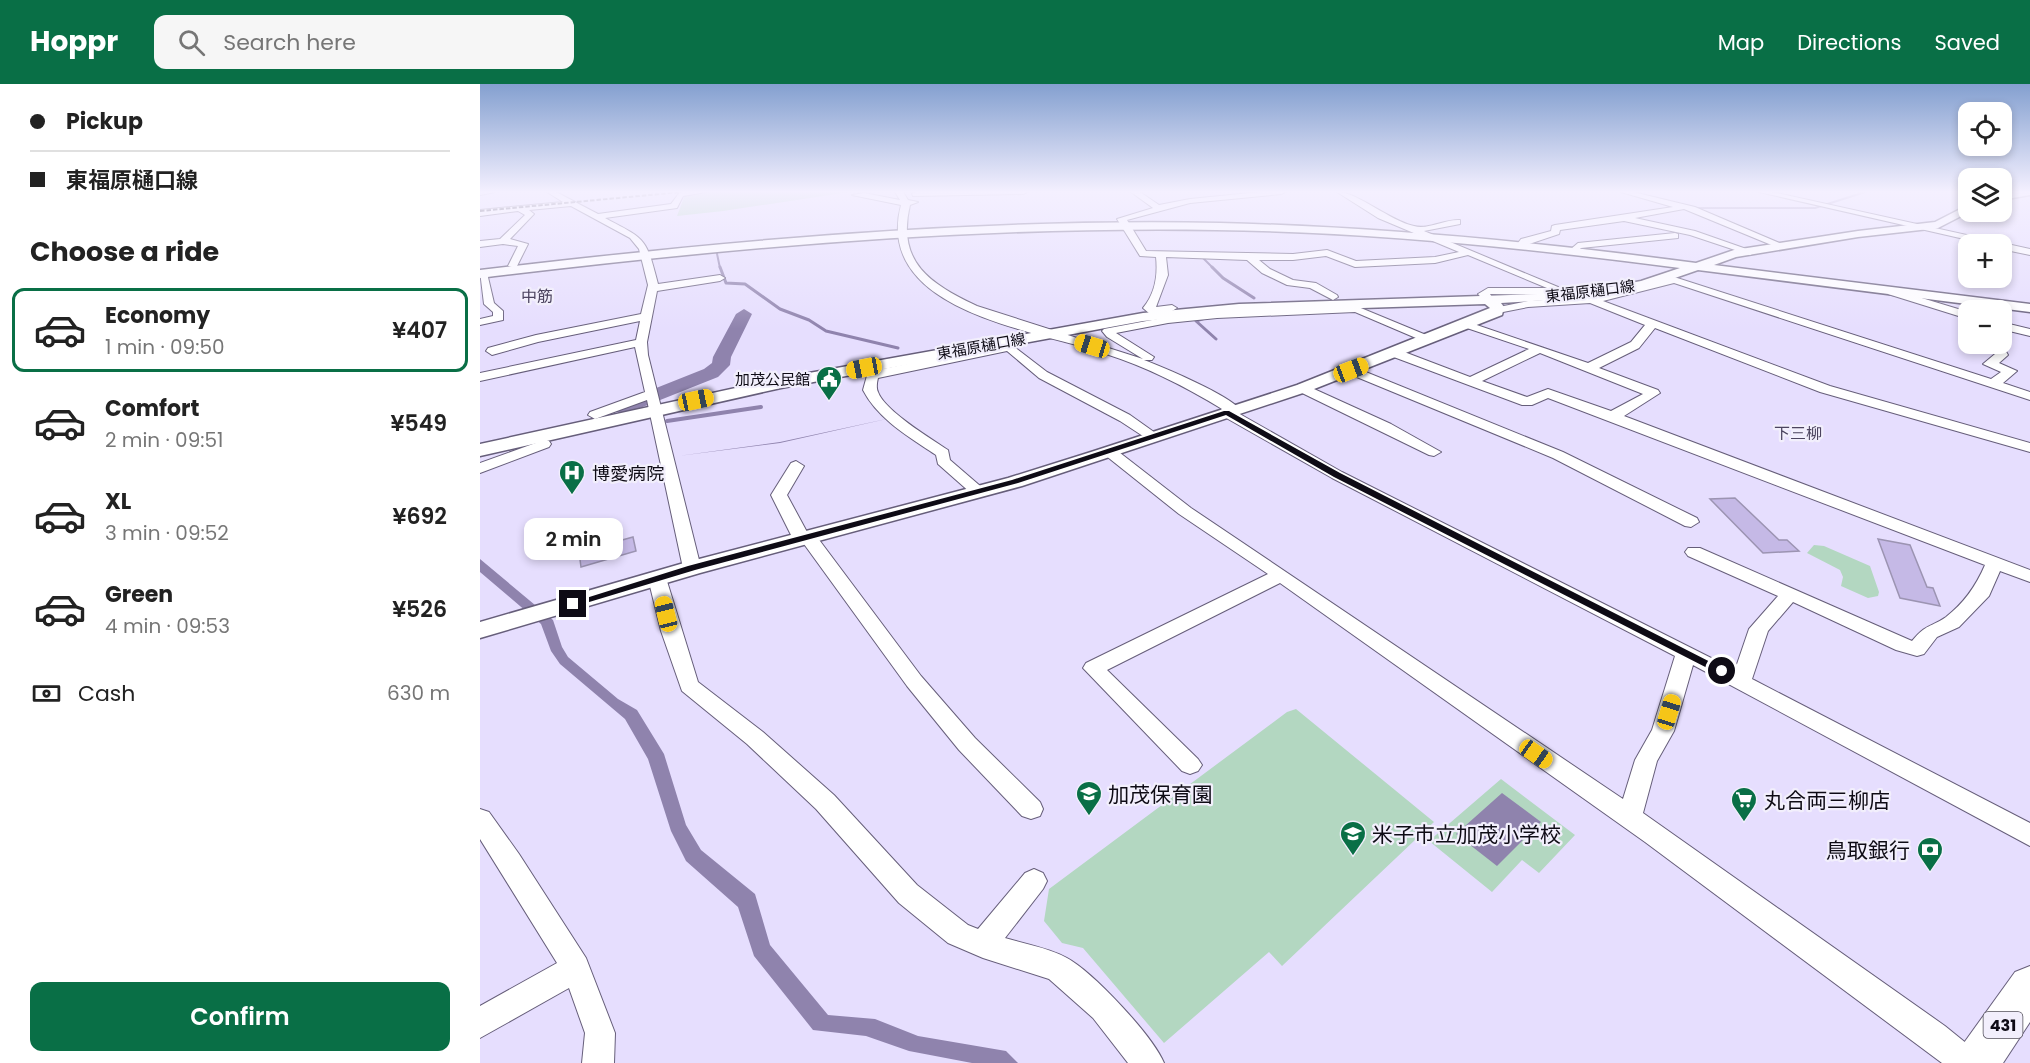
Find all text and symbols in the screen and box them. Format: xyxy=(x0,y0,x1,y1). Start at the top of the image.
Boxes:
search box xyxy=(154,15,574,69)
text: Hoppr xyxy=(30,22,118,61)
icon: search xyxy=(175,26,208,59)
text: Search here xyxy=(223,27,356,58)
text: Map xyxy=(1718,28,1764,57)
text: Directions xyxy=(1797,28,1901,57)
text: Saved xyxy=(1934,28,2000,57)
map controls xyxy=(1958,102,2012,354)
button: locate xyxy=(1958,102,2012,156)
text: Pickup xyxy=(66,106,143,137)
text: 東福原樋口線 xyxy=(66,165,198,196)
button: layers xyxy=(1958,168,2012,222)
text: Choose a ride xyxy=(30,233,219,270)
button: + xyxy=(1958,234,2012,288)
street label: 東福原樋口線 xyxy=(1544,275,1636,307)
district label: 中筋 xyxy=(521,285,553,308)
text: Economy xyxy=(105,300,210,331)
button: − xyxy=(1958,300,2012,354)
icon: car xyxy=(33,303,87,357)
text: ¥407 xyxy=(392,315,447,346)
street label: 東福原樋口線 xyxy=(935,328,1027,364)
car xyxy=(1072,332,1112,360)
text: 1 min · 09:50 xyxy=(105,333,225,361)
car xyxy=(1331,355,1371,385)
car xyxy=(845,356,883,380)
public building icon: 加茂公民館 xyxy=(814,364,844,402)
place label: 加茂公民館 xyxy=(735,369,810,390)
car xyxy=(677,387,715,413)
text: Comfort xyxy=(105,393,199,424)
icon: car xyxy=(33,396,87,450)
text: ¥549 xyxy=(391,408,447,439)
district label: 下三柳 xyxy=(1774,422,1822,445)
text: 2 min · 09:51 xyxy=(105,426,223,454)
hospital icon: 博愛病院 xyxy=(557,458,587,496)
place label: 博愛病院 xyxy=(592,461,664,486)
text: XL xyxy=(105,486,131,517)
icon: car xyxy=(33,489,87,543)
text: ¥692 xyxy=(393,501,447,532)
callout: 2 min xyxy=(524,517,622,559)
text: 3 min · 09:52 xyxy=(105,519,229,547)
text: 2 min xyxy=(546,525,601,553)
text: Green xyxy=(105,579,173,610)
icon: car xyxy=(33,582,87,636)
route end xyxy=(559,590,586,617)
text: ¥526 xyxy=(392,594,447,625)
car xyxy=(653,594,679,634)
text: 4 min · 09:53 xyxy=(105,612,230,640)
route start xyxy=(1708,657,1735,684)
icon: cash xyxy=(30,677,63,710)
text: Cash xyxy=(78,678,135,709)
text: 630 m xyxy=(387,679,450,707)
car xyxy=(1655,692,1683,732)
car xyxy=(1516,736,1556,772)
school or university icon: 加茂保育園 xyxy=(1074,779,1104,817)
place label: 加茂保育園 xyxy=(1108,780,1213,809)
supermarket icon: 丸合両三柳店 xyxy=(1729,785,1759,823)
place label: 丸合両三柳店 xyxy=(1764,786,1890,815)
school or university icon: 米子市立加茂小学校 xyxy=(1338,819,1368,857)
place label: 米子市立加茂小学校 xyxy=(1372,820,1561,849)
bank icon: 鳥取銀行 xyxy=(1915,835,1945,873)
place label: 鳥取銀行 xyxy=(1826,836,1910,865)
button: Confirm xyxy=(30,982,450,1051)
road number: 431 xyxy=(1984,1012,2023,1038)

